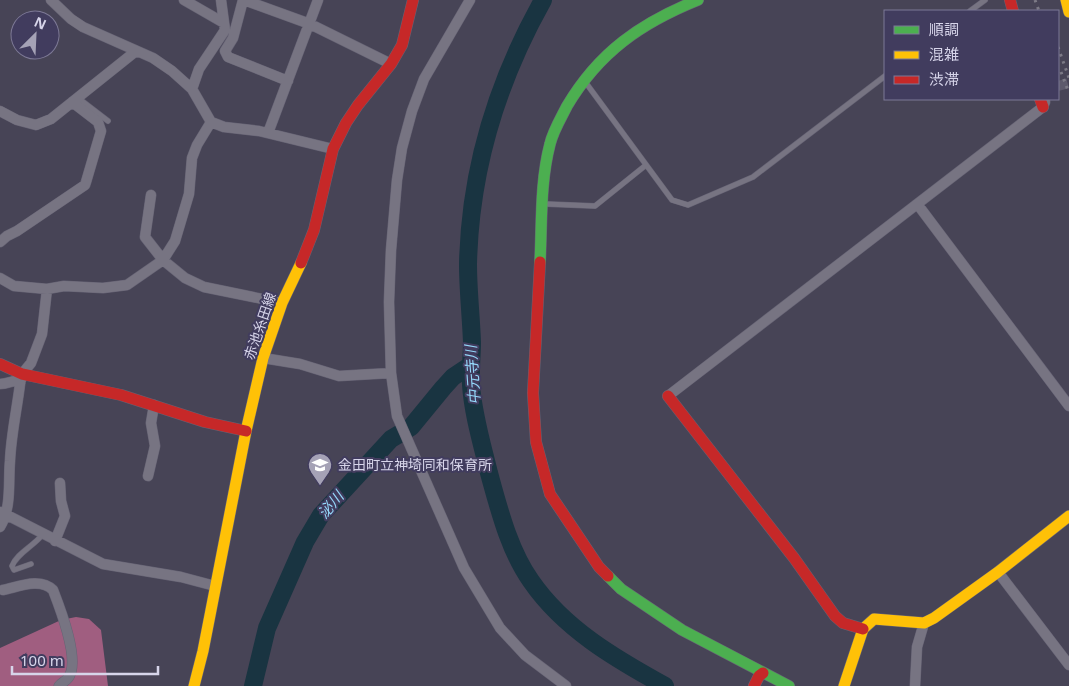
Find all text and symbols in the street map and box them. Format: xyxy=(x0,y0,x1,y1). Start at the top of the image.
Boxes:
north arrow xyxy=(10,10,60,60)
legend xyxy=(884,10,1059,100)
text: N xyxy=(31,12,50,34)
text: 順調 xyxy=(929,19,959,39)
text: 混雑 xyxy=(929,44,959,64)
text: 渋滞 xyxy=(929,69,959,89)
street label: 赤池糸田線 xyxy=(239,290,280,362)
water label: 中元寺川 xyxy=(460,342,484,406)
school or university icon: 金田町立神埼同和保育所 xyxy=(307,452,333,486)
place label: 金田町立神埼同和保育所 xyxy=(338,455,492,474)
water label: 泌川 xyxy=(313,485,349,522)
scale bar xyxy=(12,644,159,676)
text: 100 m xyxy=(20,650,64,670)

